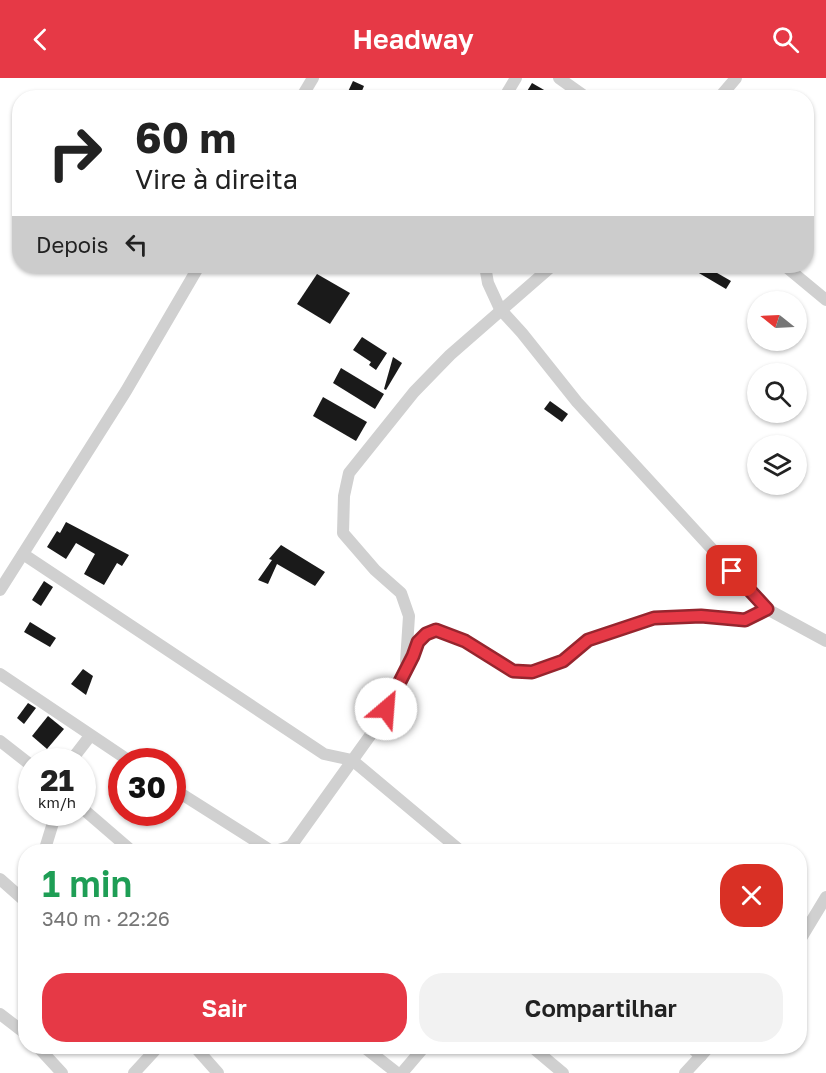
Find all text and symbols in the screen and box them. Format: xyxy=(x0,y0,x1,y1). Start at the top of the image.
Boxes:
icon: back xyxy=(24,23,57,56)
text: Headway xyxy=(352,23,474,55)
icon: search xyxy=(769,23,802,56)
text: 60 m xyxy=(135,112,236,162)
icon: right xyxy=(36,114,114,192)
text: Vire à direita xyxy=(135,163,298,195)
icon: left xyxy=(120,228,153,261)
text: Depois xyxy=(36,231,108,258)
north arrow xyxy=(747,291,807,351)
map controls xyxy=(747,291,807,495)
button: search xyxy=(747,363,807,423)
button: layers xyxy=(747,435,807,495)
pin xyxy=(706,545,757,596)
icon: arrive xyxy=(715,554,748,587)
position arrow xyxy=(354,677,418,741)
speed limit sign: 30 xyxy=(108,748,186,826)
text: 21 xyxy=(40,762,74,798)
text: km/h xyxy=(38,793,76,811)
text: 1 min xyxy=(42,862,132,905)
button: close xyxy=(720,864,783,927)
text: 340 m · 22:26 xyxy=(42,906,170,930)
button: Sair xyxy=(42,973,407,1042)
button: Compartilhar xyxy=(419,973,783,1042)

